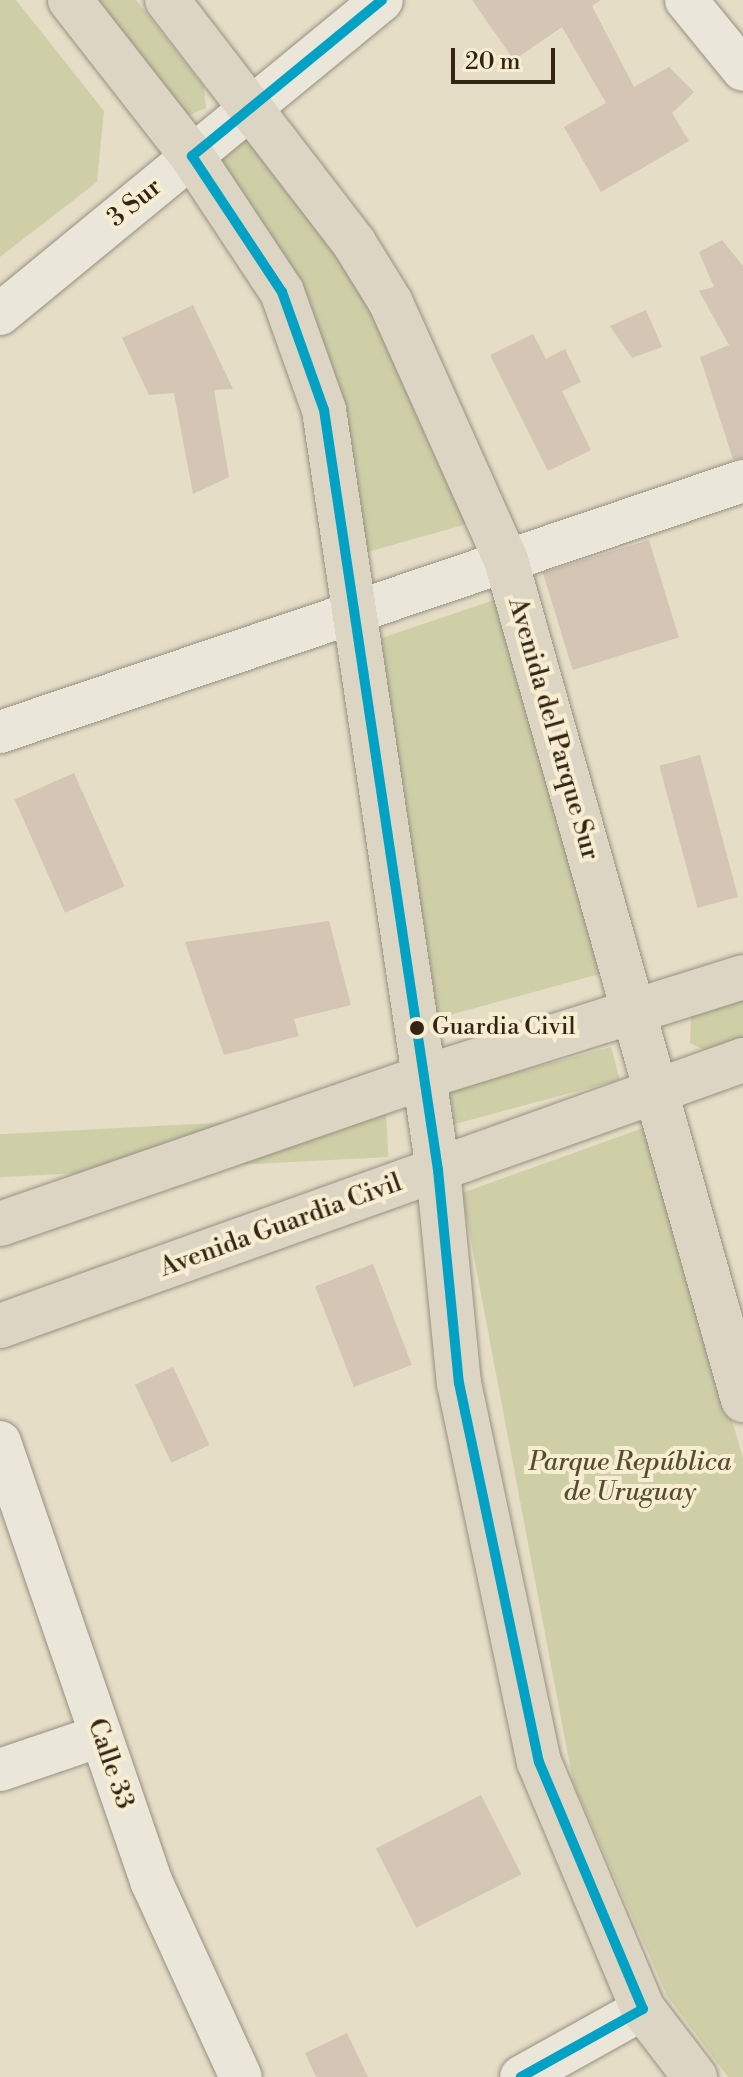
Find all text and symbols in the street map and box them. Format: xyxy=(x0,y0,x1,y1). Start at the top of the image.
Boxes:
scale bar xyxy=(455,32,559,82)
text: 20 m xyxy=(465,47,521,77)
street label: 3 Sur xyxy=(102,172,168,234)
street label: Avenida del Parque Sur xyxy=(501,594,605,864)
place label: Guardia Civil xyxy=(432,1014,576,1042)
marker: Guardia Civil xyxy=(409,1020,425,1036)
street label: Avenida Guardia Civil xyxy=(156,1168,406,1284)
park label: Parque República de Uruguay xyxy=(529,1447,731,1508)
street label: Calle 33 xyxy=(80,1715,140,1813)

